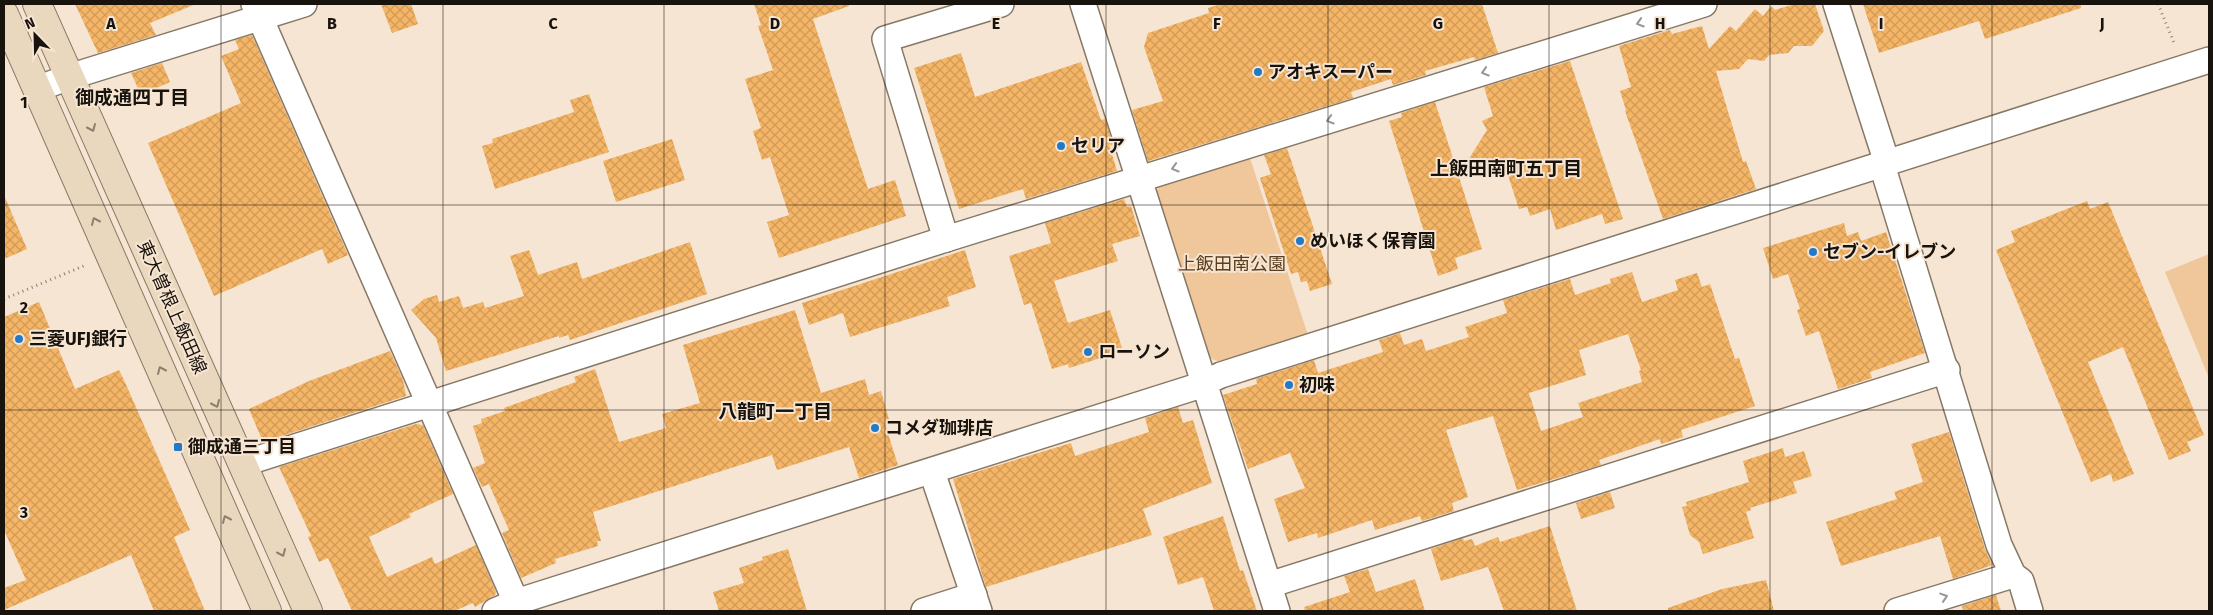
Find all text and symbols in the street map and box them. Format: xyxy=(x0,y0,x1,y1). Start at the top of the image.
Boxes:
north arrow xyxy=(10,10,60,60)
text: N xyxy=(23,14,38,33)
text: A xyxy=(105,14,116,33)
text: B xyxy=(327,14,337,33)
text: C xyxy=(548,14,558,33)
text: D xyxy=(770,14,780,33)
text: E xyxy=(992,14,1000,33)
text: F xyxy=(1213,14,1221,33)
text: G xyxy=(1433,14,1443,33)
text: H xyxy=(1655,14,1665,33)
text: I xyxy=(1879,14,1883,33)
text: J xyxy=(2098,14,2105,33)
one-way arrow xyxy=(1637,18,1645,28)
place label: アオキスーパー xyxy=(1268,61,1393,83)
marker: アオキスーパー xyxy=(1252,66,1264,78)
one-way arrow xyxy=(1482,66,1490,76)
district label: 御成通四丁目 xyxy=(75,86,189,109)
text: 1 xyxy=(20,93,28,112)
one-way arrow xyxy=(1326,115,1335,125)
one-way arrow xyxy=(86,123,97,132)
place label: セリア xyxy=(1071,135,1125,157)
marker: セリア xyxy=(1055,140,1067,152)
district label: 上飯田南町五丁目 xyxy=(1430,157,1582,180)
one-way arrow xyxy=(1171,163,1180,173)
one-way arrow xyxy=(91,217,102,226)
place label: めいほく保育園 xyxy=(1310,230,1436,252)
marker: めいほく保育園 xyxy=(1294,235,1306,247)
street label: 東大曽根上飯田線 xyxy=(133,237,211,377)
place label: セブン-イレブン xyxy=(1823,241,1956,263)
marker: セブン-イレブン xyxy=(1807,246,1819,258)
park label: 上飯田南公園 xyxy=(1178,253,1286,275)
text: 2 xyxy=(20,298,28,317)
place label: 三菱UFJ銀行 xyxy=(29,328,127,350)
marker: 三菱UFJ銀行 xyxy=(13,333,25,345)
place label: ローソン xyxy=(1098,341,1170,363)
marker: ローソン xyxy=(1082,346,1094,358)
one-way arrow xyxy=(156,366,167,375)
place label: 初味 xyxy=(1299,374,1335,396)
marker: 初味 xyxy=(1283,379,1295,391)
one-way arrow xyxy=(209,399,220,408)
district label: 八龍町一丁目 xyxy=(718,400,832,423)
place label: コメダ珈琲店 xyxy=(885,417,993,439)
marker: コメダ珈琲店 xyxy=(869,422,881,434)
place label: 御成通三丁目 xyxy=(187,436,296,458)
marker: 御成通三丁目 xyxy=(172,441,184,453)
text: 3 xyxy=(19,503,28,522)
one-way arrow xyxy=(222,515,233,524)
one-way arrow xyxy=(275,548,286,557)
one-way arrow xyxy=(1939,592,1947,602)

